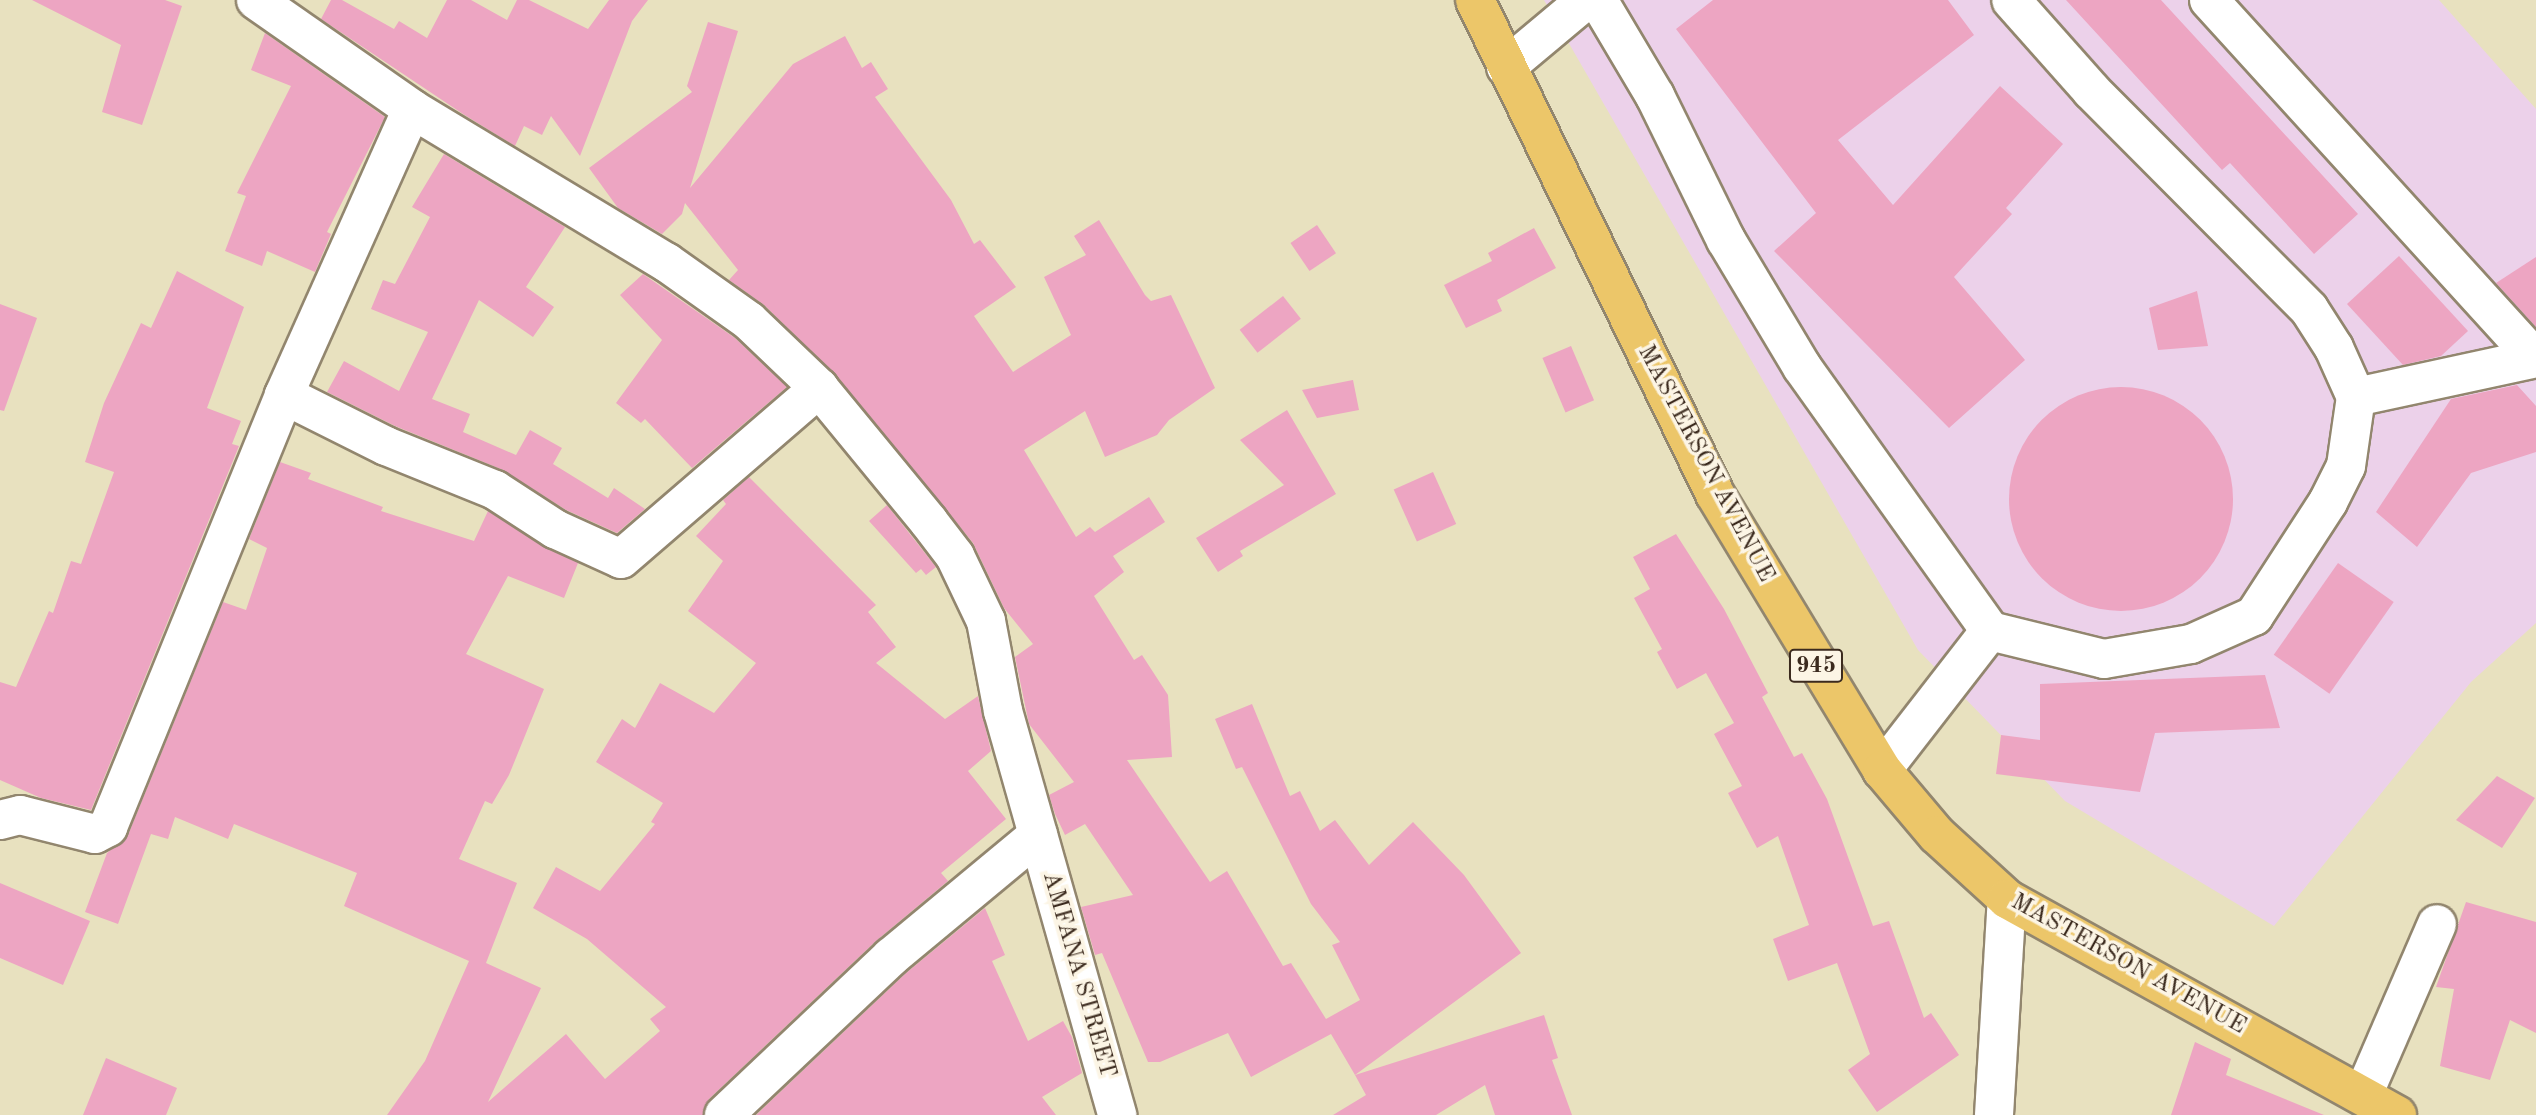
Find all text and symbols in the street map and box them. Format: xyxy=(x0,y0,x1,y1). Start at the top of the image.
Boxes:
street label: MASTERSON AVENUE xyxy=(1630,341,1780,587)
road number: 945 xyxy=(1788,646,1844,686)
street label: AMFANA STREET xyxy=(1035,869,1121,1081)
street label: MASTERSON AVENUE xyxy=(2005,888,2251,1042)

